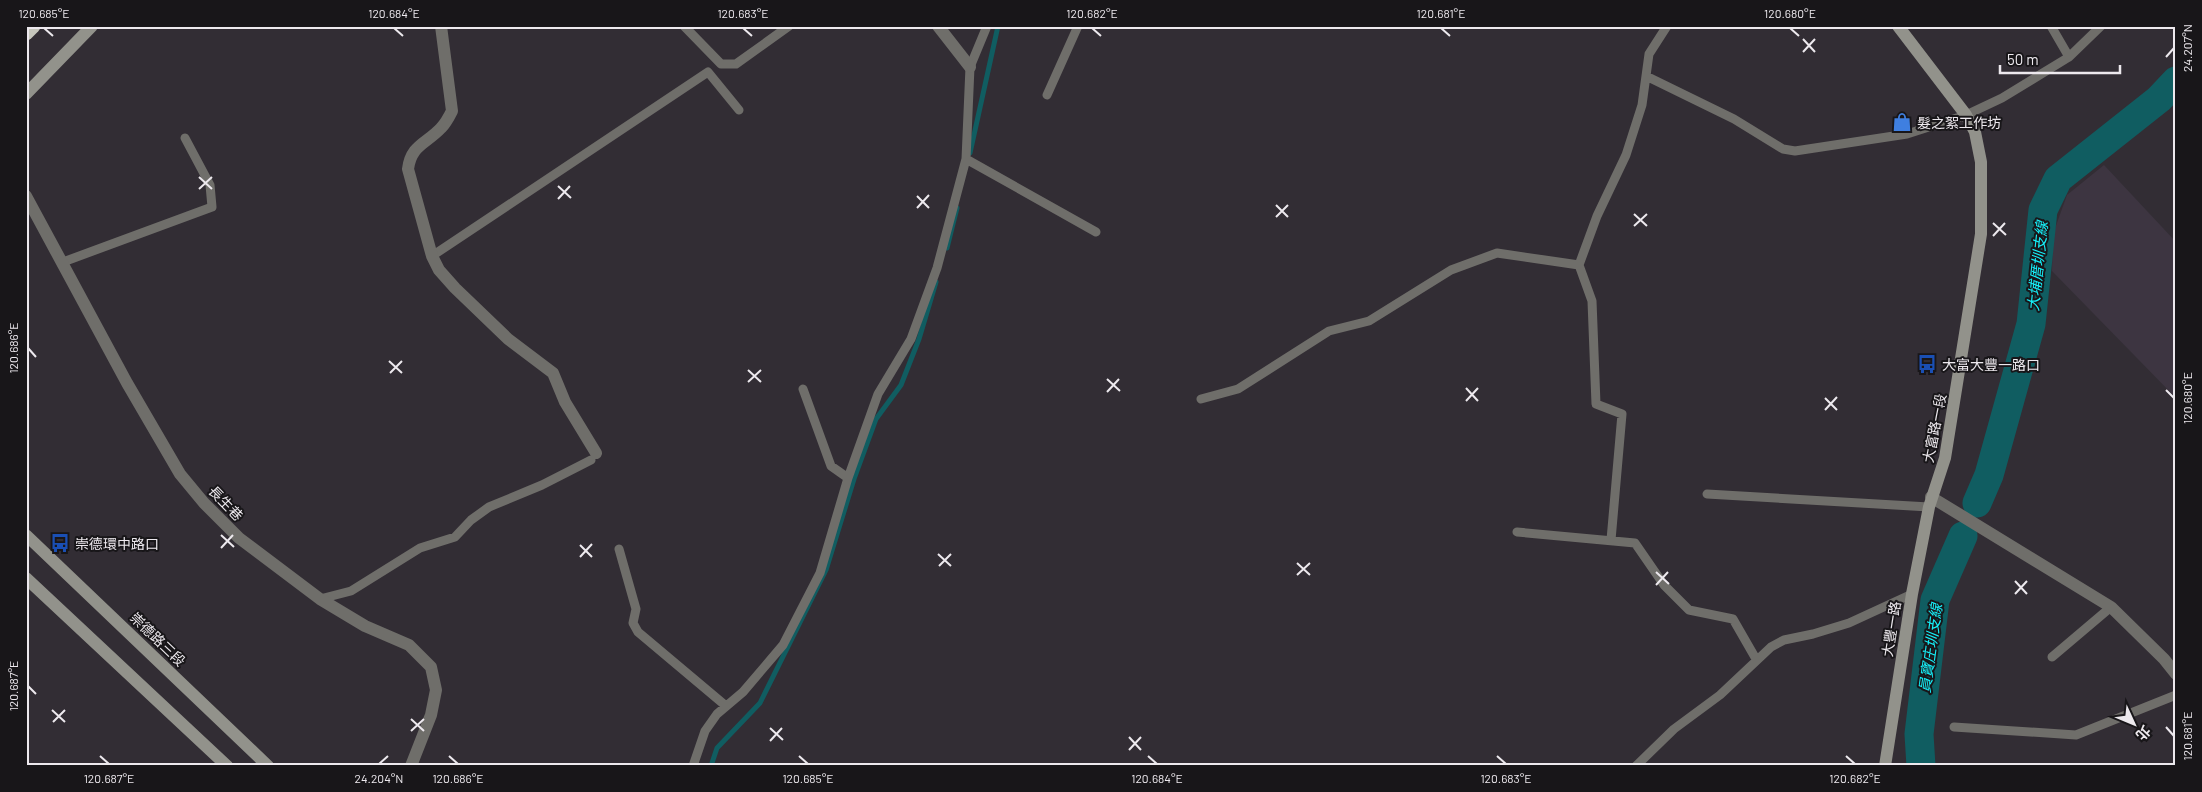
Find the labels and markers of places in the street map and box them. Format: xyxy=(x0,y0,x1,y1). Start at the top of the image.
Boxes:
shop icon: 髮之絮工作坊 xyxy=(1891,111,1913,133)
place label: 髮之絮工作坊 xyxy=(1917,114,2001,131)
bus stop icon: 大富大豐一路口 xyxy=(1916,353,1938,375)
place label: 大富大豐一路口 xyxy=(1942,356,2040,373)
bus stop icon: 崇德環中路口 xyxy=(49,532,71,554)
place label: 崇德環中路口 xyxy=(75,535,159,552)

